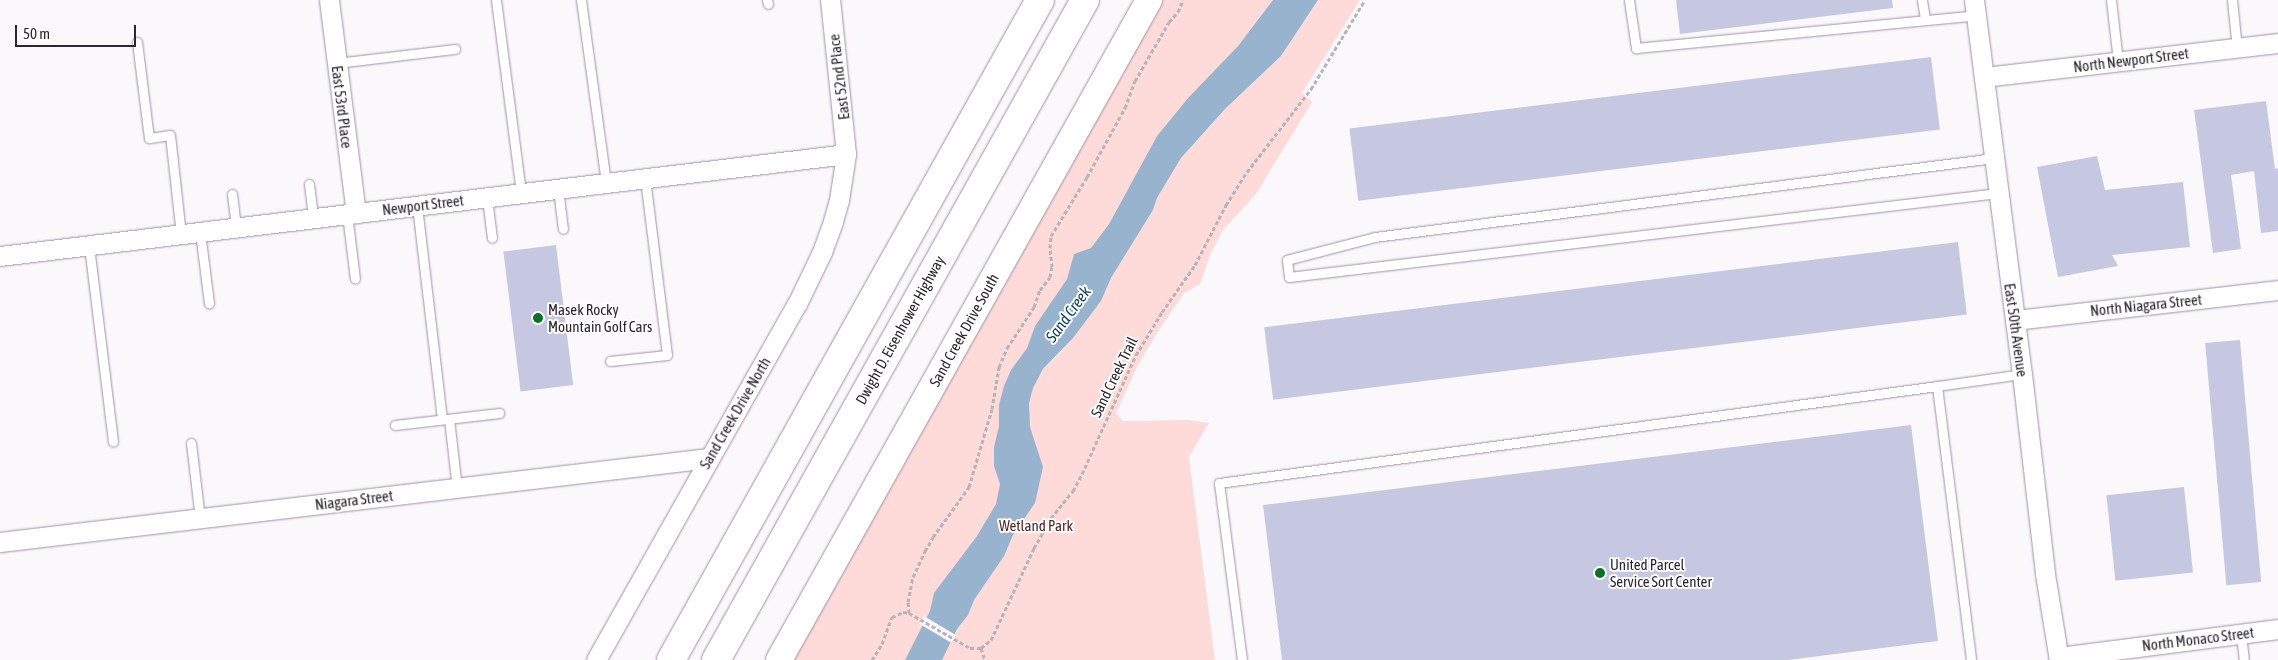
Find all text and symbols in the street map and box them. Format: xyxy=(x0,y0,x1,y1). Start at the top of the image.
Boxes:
scale bar xyxy=(18,15,139,47)
text: 50 m xyxy=(23,25,50,42)
street label: East 52nd Place xyxy=(825,33,853,121)
street label: North Newport Street xyxy=(2072,44,2190,76)
street label: East 53rd Place xyxy=(328,65,356,149)
street label: Newport Street xyxy=(381,191,465,219)
street label: Dwight D. Eisenhower Highway xyxy=(852,253,948,407)
street label: Sand Creek Drive South xyxy=(925,270,1003,390)
water label: Sand Creek xyxy=(1041,282,1095,346)
street label: East 50th Avenue xyxy=(2001,282,2031,378)
street label: North Niagara Street xyxy=(2089,290,2203,320)
place label: Masek Rocky Mountain Golf Cars xyxy=(548,300,652,335)
marker: Masek Rocky Mountain Golf Cars xyxy=(532,312,544,324)
street label: Sand Creek Trail xyxy=(1087,334,1141,420)
street label: Sand Creek Drive North xyxy=(696,354,774,472)
street label: Niagara Street xyxy=(314,486,394,514)
park label: Wetland Park xyxy=(999,517,1073,535)
place label: United Parcel Service Sort Center xyxy=(1610,555,1712,590)
marker: United Parcel Service Sort Center xyxy=(1594,567,1606,579)
street label: North Monaco Street xyxy=(2141,623,2255,655)

